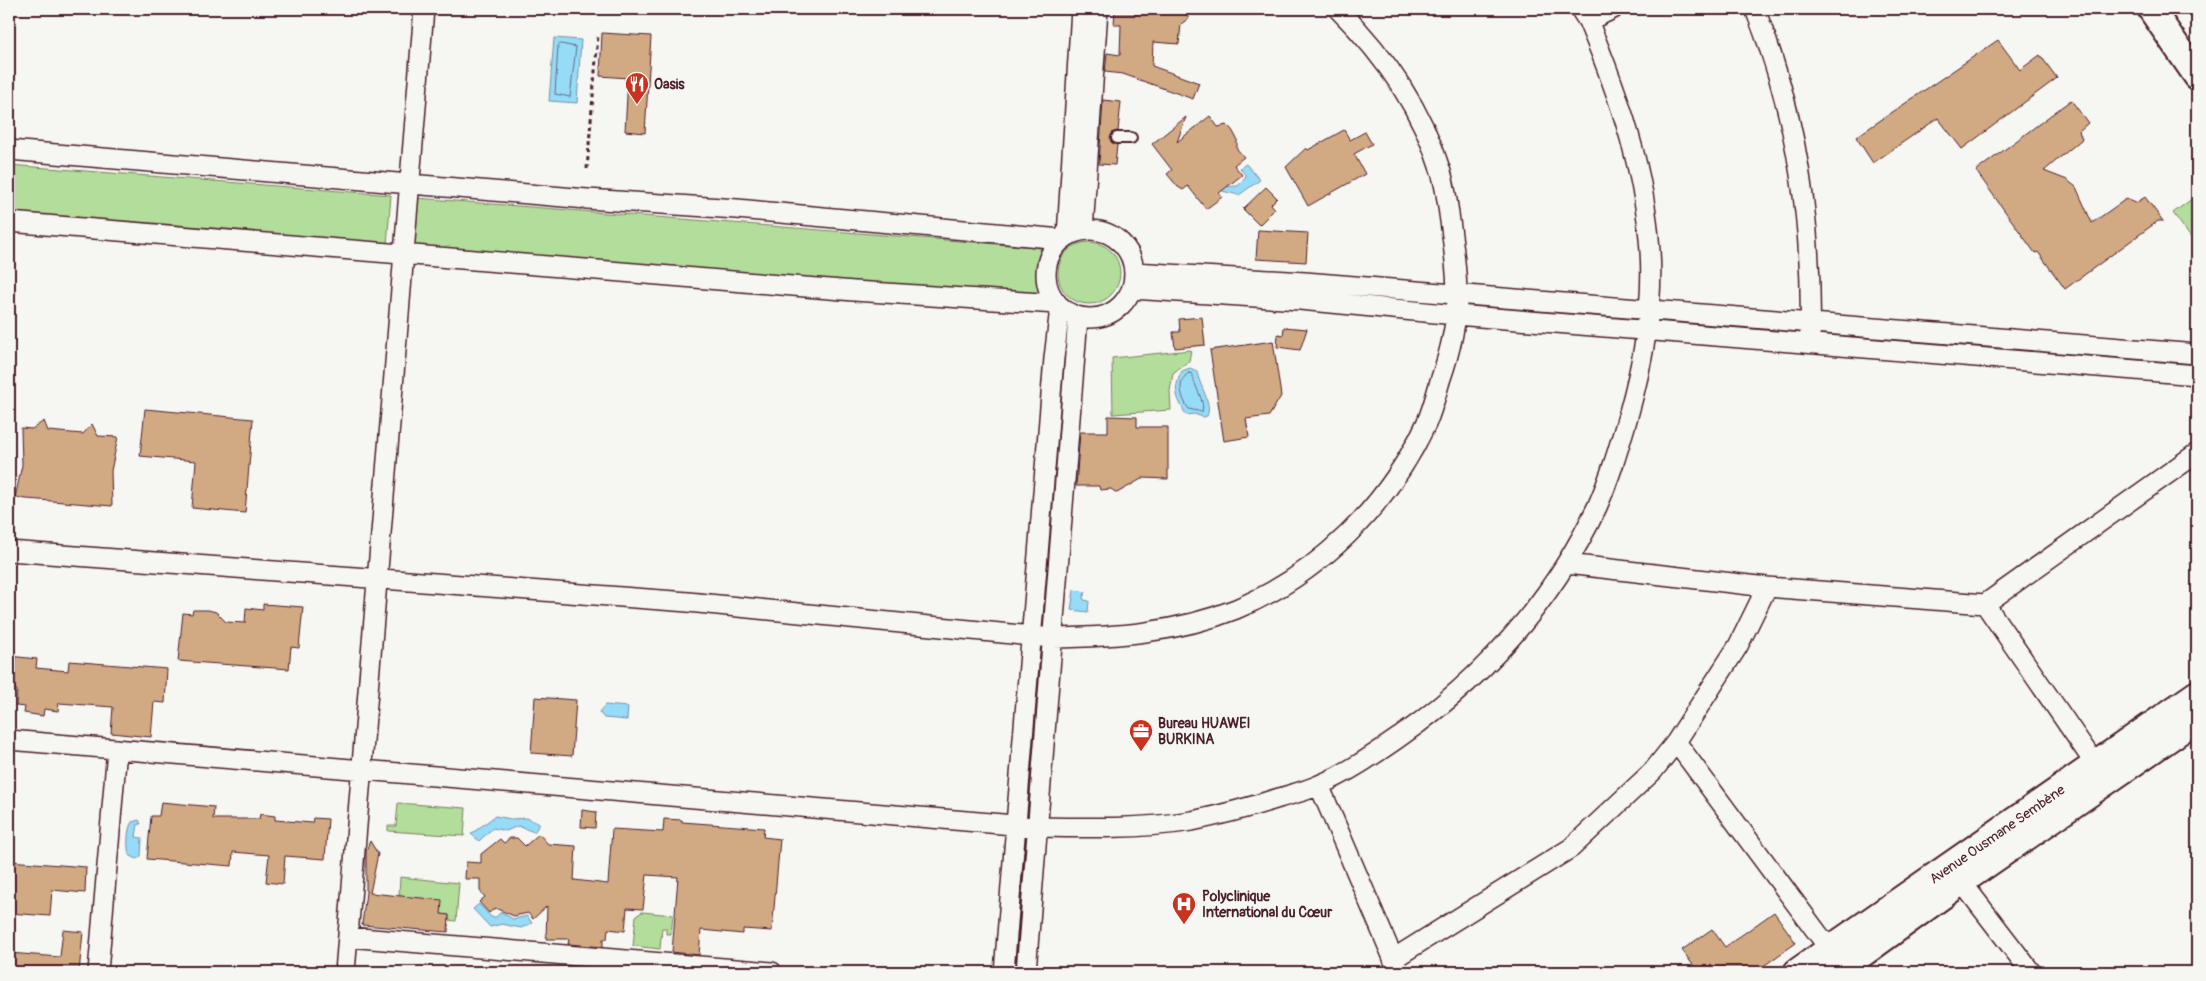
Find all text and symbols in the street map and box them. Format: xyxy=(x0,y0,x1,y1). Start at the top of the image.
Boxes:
restaurant icon: Oasis xyxy=(624,71,650,105)
place label: Oasis xyxy=(654,76,685,93)
place label: Bureau HUAWEI BURKINA xyxy=(1158,715,1250,748)
office icon: Bureau HUAWEI BURKINA xyxy=(1128,718,1154,752)
street label: Avenue Ousmane Sembène xyxy=(1926,781,2068,888)
place label: Polyclinique International du Cœur xyxy=(1202,888,1333,921)
hospital icon: Polyclinique International du Cœur xyxy=(1171,891,1197,925)

